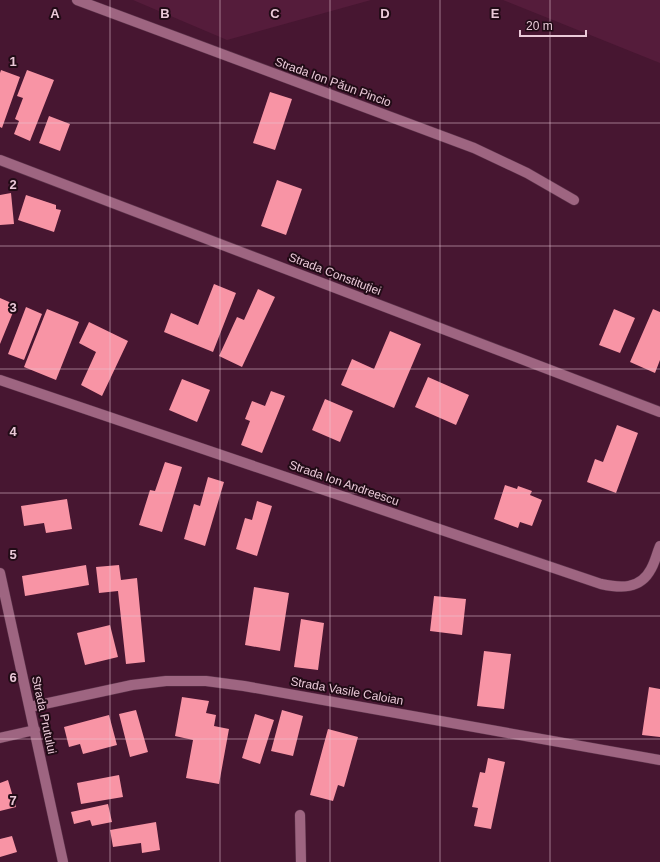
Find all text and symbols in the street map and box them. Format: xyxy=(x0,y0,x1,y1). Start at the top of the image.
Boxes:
text: A xyxy=(50,6,60,21)
text: B xyxy=(160,6,170,21)
text: C xyxy=(270,6,280,21)
text: D xyxy=(380,6,390,21)
text: E xyxy=(491,6,500,21)
scale bar xyxy=(520,12,586,38)
text: 20 m xyxy=(526,19,553,33)
text: 1 xyxy=(9,54,17,69)
street label: Strada Ion Păun Pincio xyxy=(273,54,393,110)
text: 2 xyxy=(9,177,17,192)
street label: Strada Constituției xyxy=(287,250,383,298)
text: 3 xyxy=(9,300,17,315)
text: 4 xyxy=(9,424,17,439)
street label: Strada Ion Andreescu xyxy=(287,458,401,508)
text: 5 xyxy=(9,547,17,562)
text: 6 xyxy=(9,670,17,685)
street label: Strada Vasile Caloian xyxy=(289,674,405,708)
street label: Strada Prutului xyxy=(29,675,59,755)
text: 7 xyxy=(9,793,17,808)

